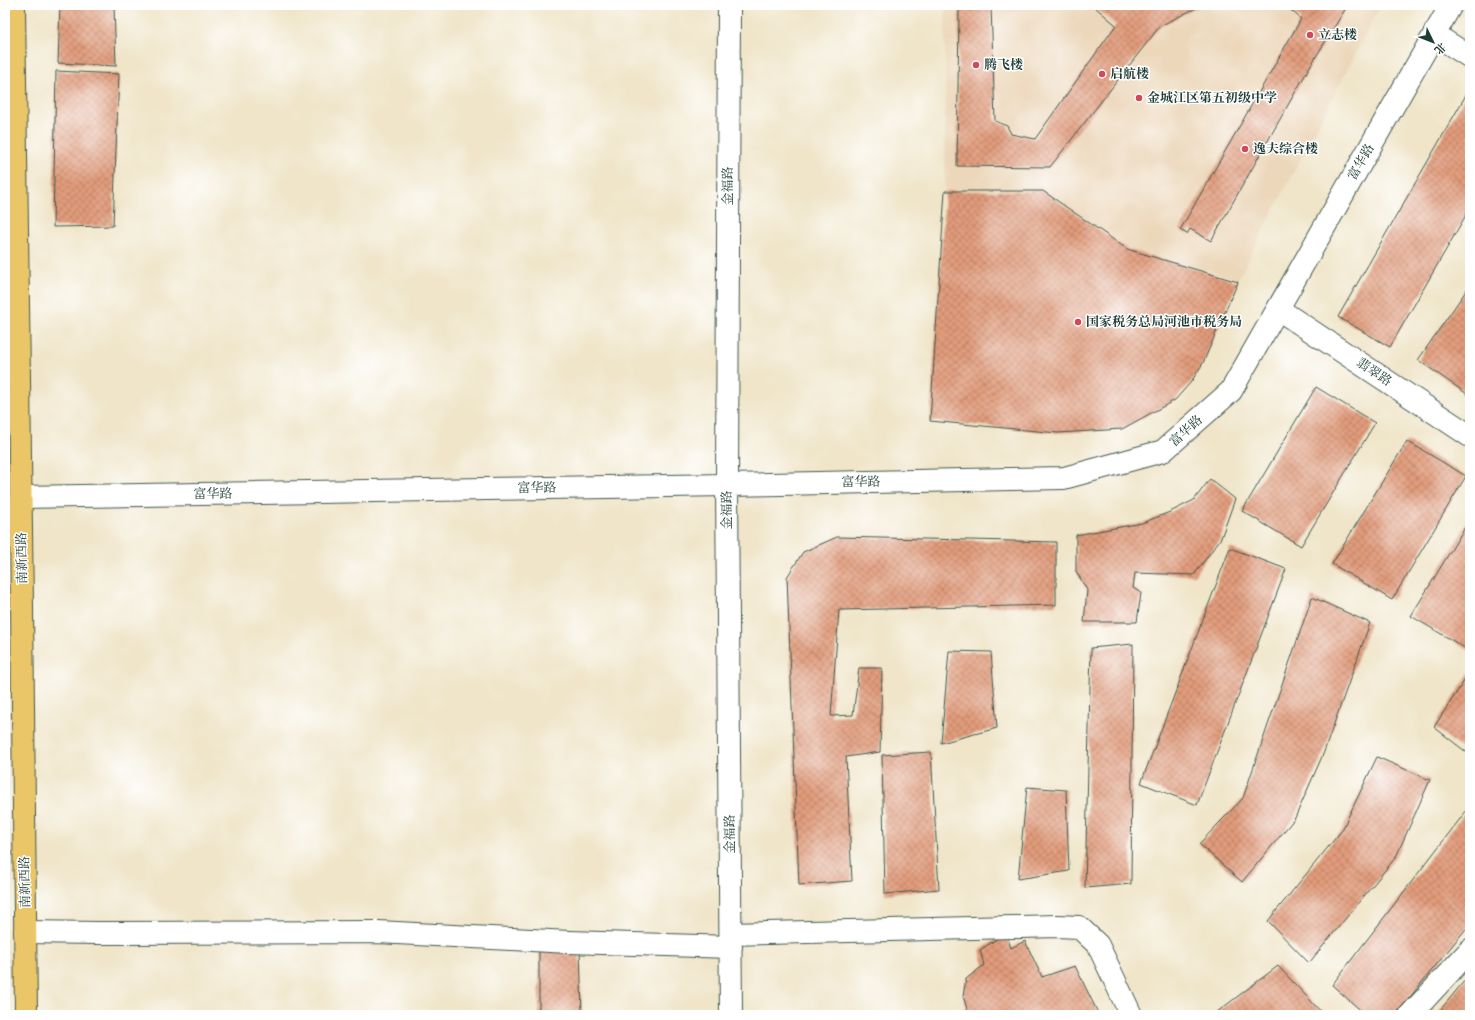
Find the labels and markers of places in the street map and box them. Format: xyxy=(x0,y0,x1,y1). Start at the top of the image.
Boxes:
place label: 立志楼 xyxy=(1318,27,1357,43)
marker: 立志楼 xyxy=(1305,30,1315,40)
place label: 腾飞楼 xyxy=(984,57,1023,73)
marker: 腾飞楼 xyxy=(971,60,981,70)
place label: 启航楼 xyxy=(1110,66,1149,82)
marker: 启航楼 xyxy=(1097,69,1107,79)
place label: 金城江区第五初级中学 xyxy=(1147,90,1277,106)
marker: 金城江区第五初级中学 xyxy=(1134,93,1144,103)
place label: 逸夫综合楼 xyxy=(1253,141,1318,157)
marker: 逸夫综合楼 xyxy=(1240,144,1250,154)
place label: 国家税务总局河池市税务局 xyxy=(1086,314,1242,330)
marker: 国家税务总局河池市税务局 xyxy=(1073,317,1083,327)

